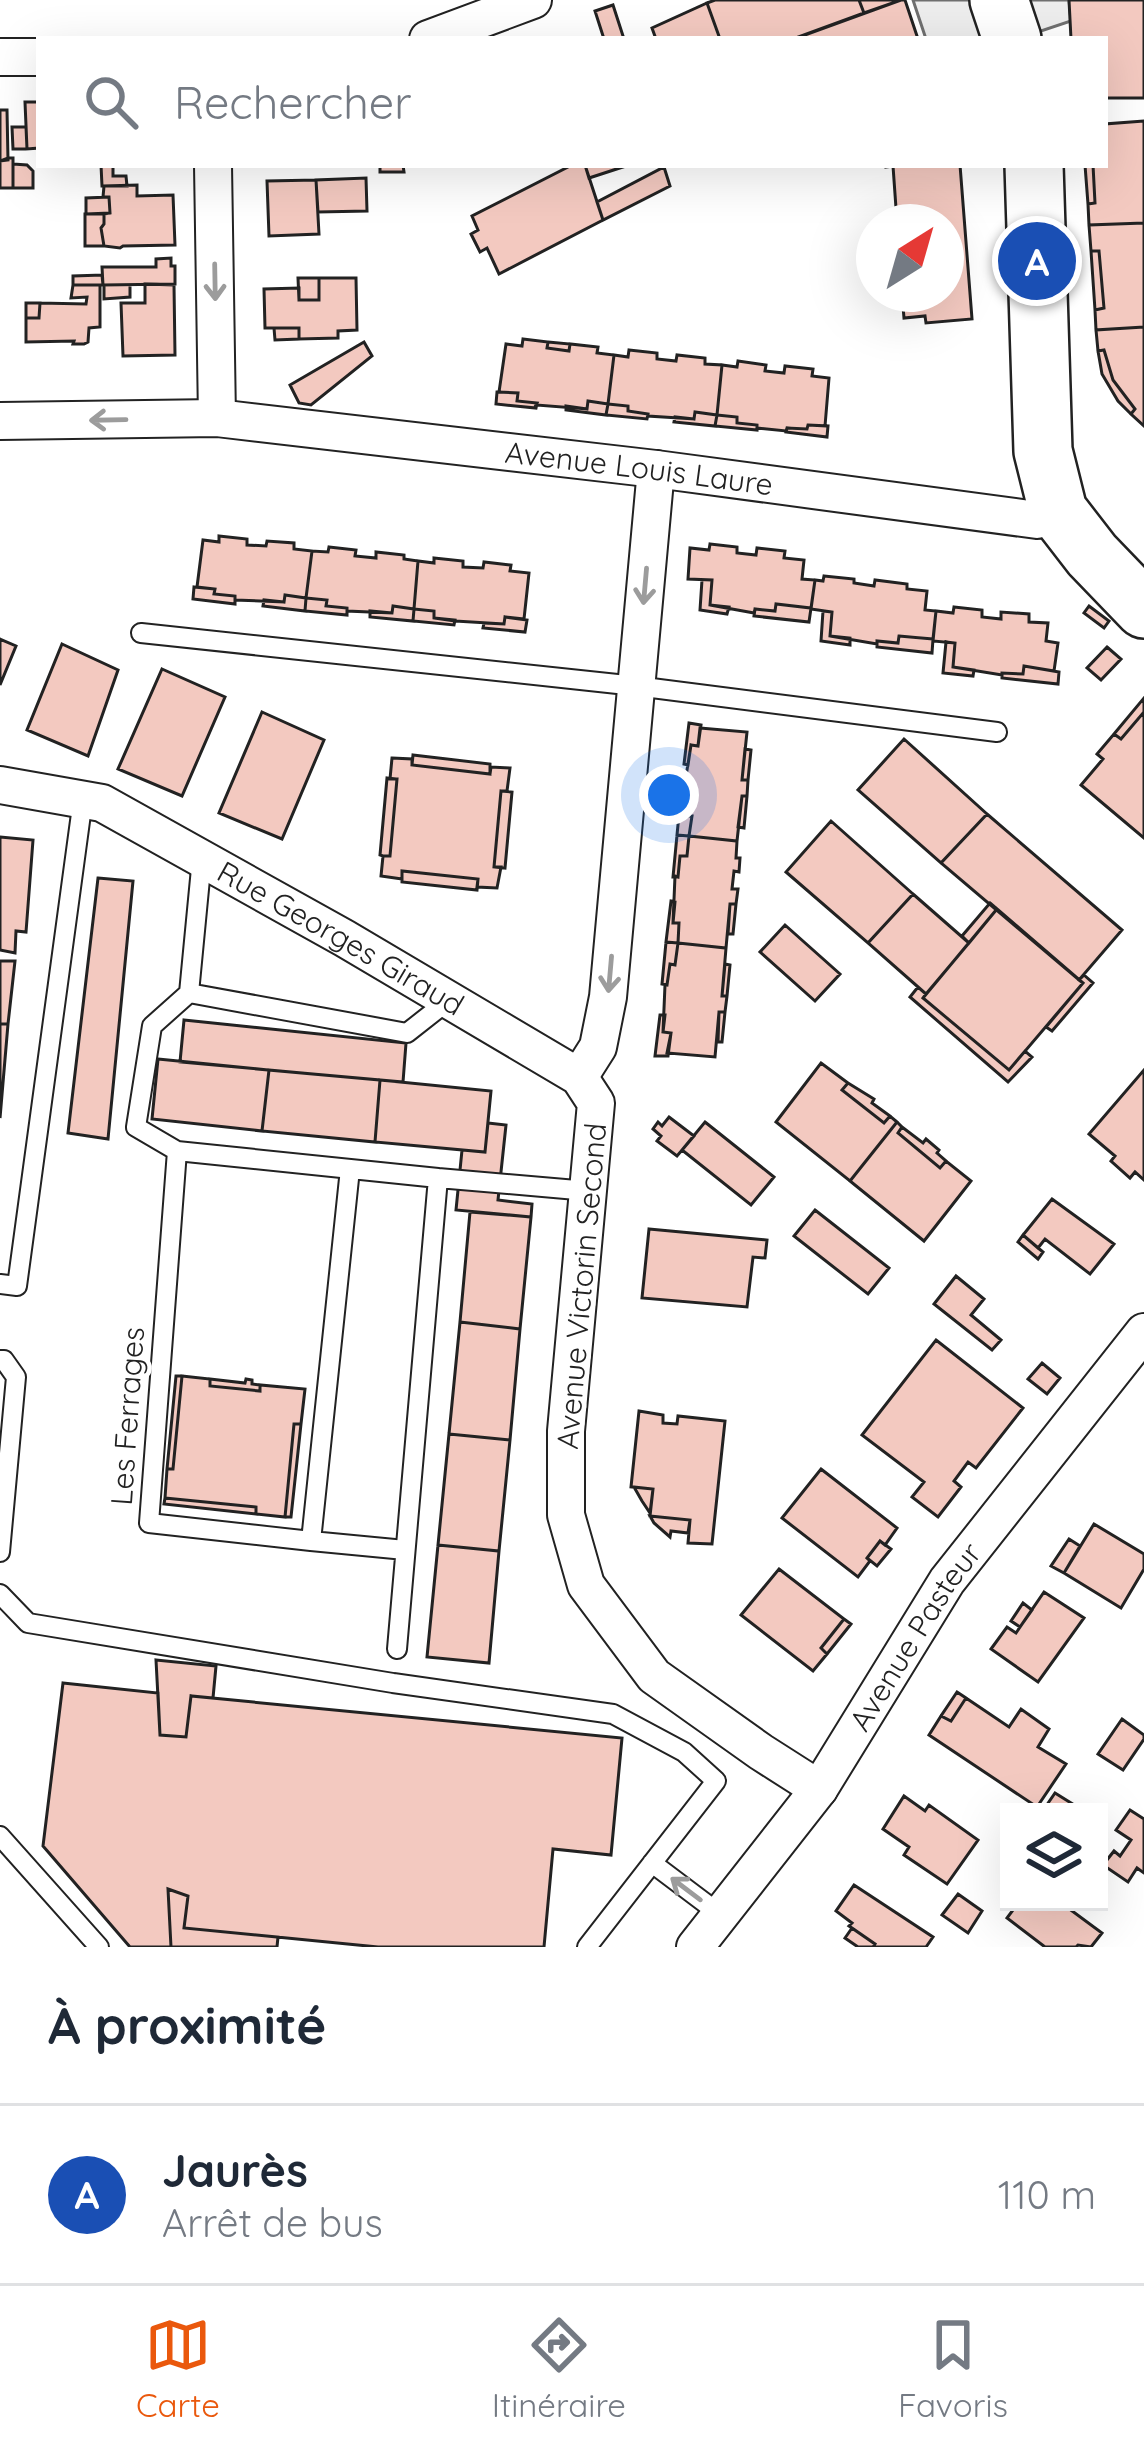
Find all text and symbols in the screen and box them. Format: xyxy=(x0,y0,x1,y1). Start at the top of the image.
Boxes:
search box xyxy=(36,36,1108,168)
icon: search xyxy=(78,69,144,135)
text: Rechercher xyxy=(174,74,412,130)
north arrow xyxy=(856,204,964,312)
pin: A xyxy=(998,216,1076,306)
one-way arrow xyxy=(203,262,226,301)
one-way arrow xyxy=(89,408,128,431)
street label: Avenue Louis Laure xyxy=(503,433,775,503)
one-way arrow xyxy=(633,566,656,605)
your location xyxy=(639,765,699,825)
street label: Rue Georges Giraud xyxy=(211,852,471,1024)
one-way arrow xyxy=(598,954,621,993)
street label: Avenue Victorin Second xyxy=(548,1121,614,1451)
street label: Les Ferrages xyxy=(102,1326,152,1506)
street label: Avenue Pasteur xyxy=(841,1534,990,1738)
map controls xyxy=(1000,1803,1108,1911)
button: layers xyxy=(1000,1803,1108,1911)
one-way arrow xyxy=(671,1876,703,1903)
text: À proximité xyxy=(48,1993,326,2057)
text: Jaurès xyxy=(162,2142,308,2198)
text: A xyxy=(75,2170,99,2219)
text: 110 m xyxy=(998,2170,1096,2219)
text: Arrêt de bus xyxy=(162,2198,383,2247)
tab: Carte xyxy=(136,2312,220,2425)
tab: Itinéraire xyxy=(492,2312,626,2425)
tab: Favoris xyxy=(898,2312,1008,2425)

